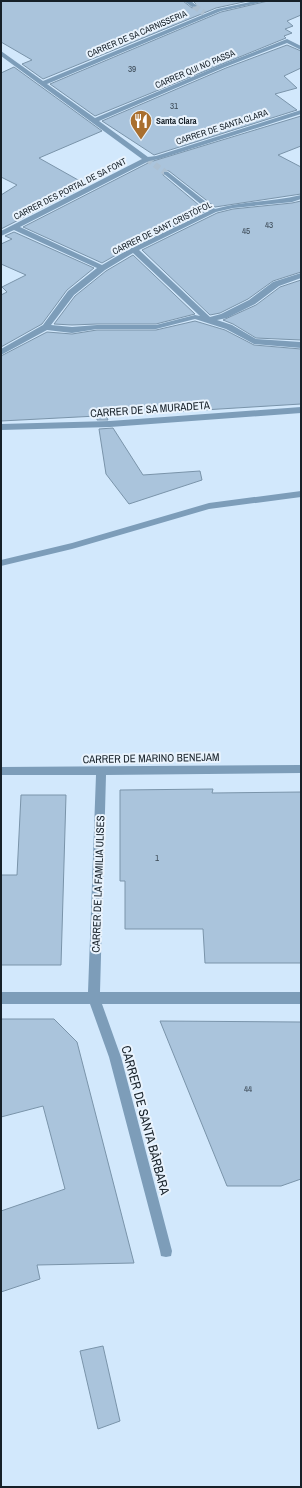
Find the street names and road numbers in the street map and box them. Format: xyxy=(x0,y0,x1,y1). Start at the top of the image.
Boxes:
street label: CARRER DE SA CARNISSERIA xyxy=(85,8,189,60)
street label: CARRER QUI NO PASSA xyxy=(153,47,237,91)
street label: CARRER DE SANTA CLARA xyxy=(175,106,269,148)
street label: CARRER DES PORTAL DE SA FONT xyxy=(12,155,129,223)
street label: CARRER DE SANT CRISTÒFOL xyxy=(110,199,214,257)
street label: CARRER DE SA MURADETA xyxy=(90,398,211,420)
street label: CARRER DE MARINO BENEJAM xyxy=(82,750,220,766)
street label: CARRER DE LA FAMILIA ULISES xyxy=(89,815,107,953)
street label: CARRER DE SANTA BÀRBARA xyxy=(117,1044,174,1197)

